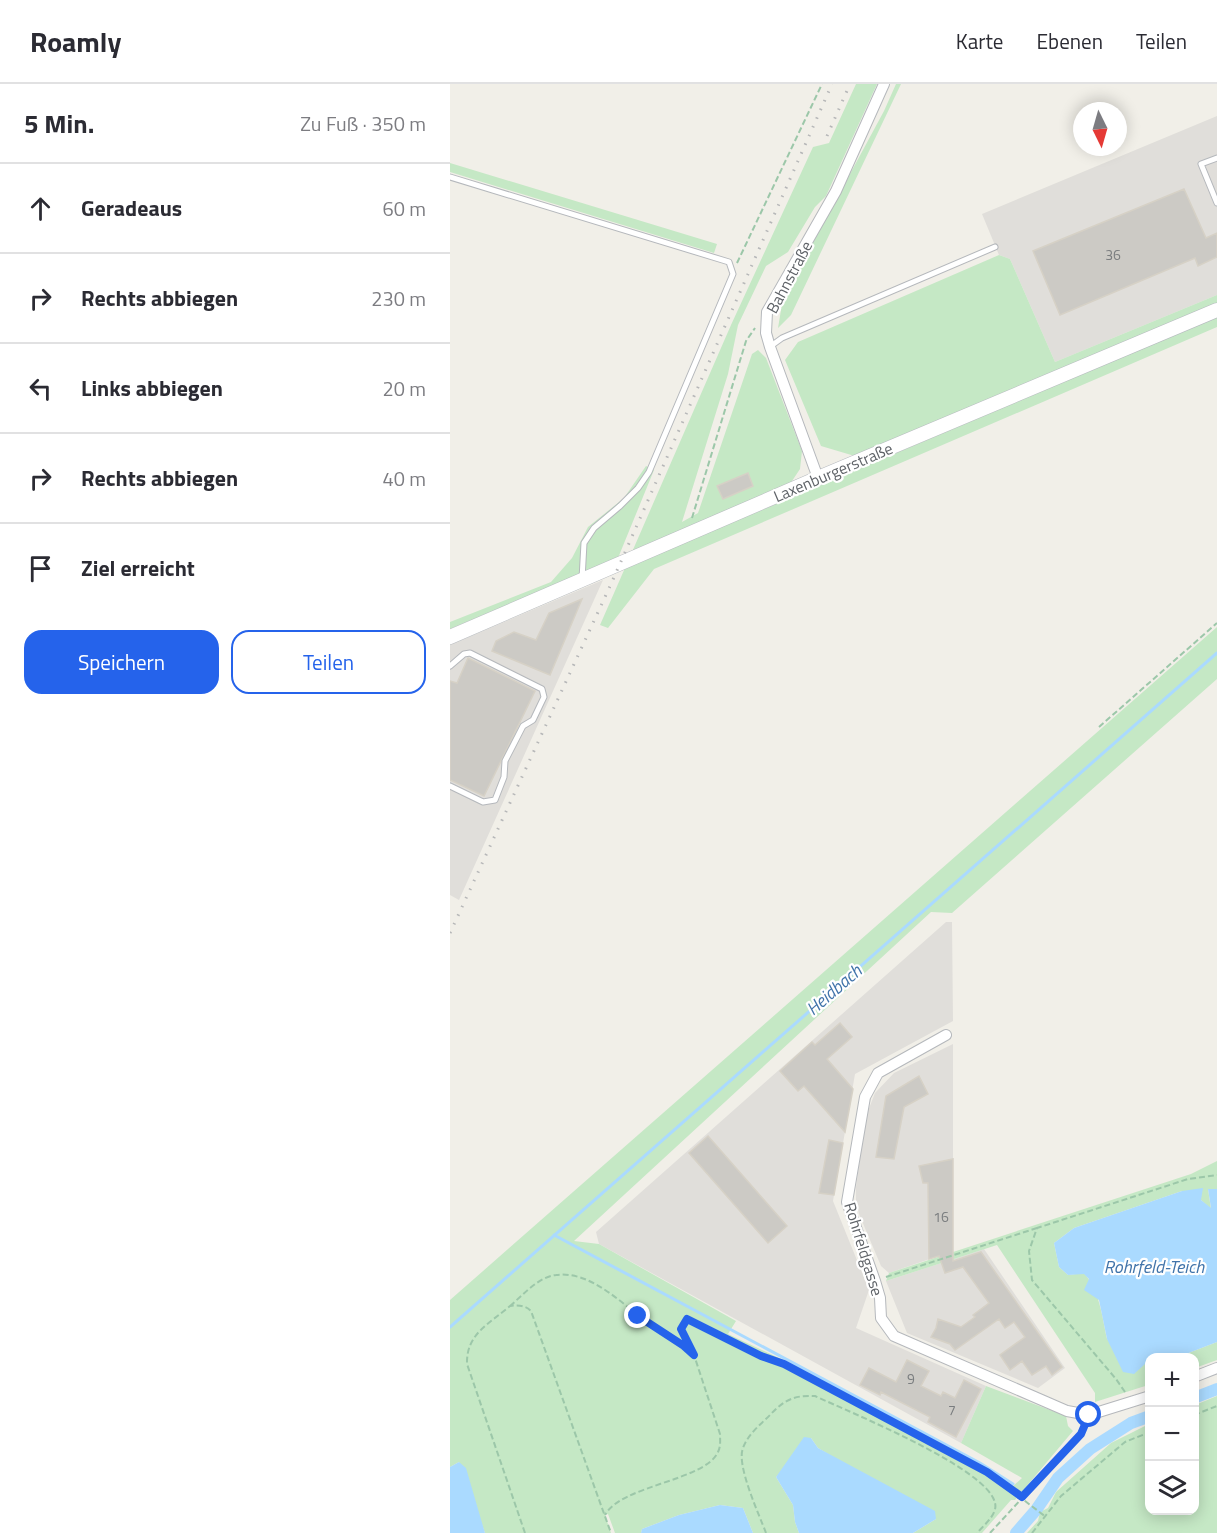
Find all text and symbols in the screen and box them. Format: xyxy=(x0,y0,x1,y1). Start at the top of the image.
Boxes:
text: Roamly xyxy=(30,20,121,63)
text: Karte xyxy=(956,25,1003,57)
text: Ebenen xyxy=(1036,25,1103,57)
text: Teilen xyxy=(1136,25,1187,57)
north arrow xyxy=(1073,102,1127,156)
text: 5 Min. xyxy=(24,104,94,143)
text: Zu Fuß · 350 m xyxy=(300,108,426,139)
text: Geradeaus xyxy=(81,191,182,225)
icon: ahead xyxy=(24,192,57,225)
text: 60 m xyxy=(382,193,426,224)
street label: Bahnstraße xyxy=(760,237,818,317)
house number: 36 xyxy=(1105,244,1121,265)
text: Rechts abbiegen xyxy=(81,281,238,315)
icon: right xyxy=(24,282,57,315)
text: 230 m xyxy=(371,283,426,314)
text: Links abbiegen xyxy=(81,371,223,405)
icon: left xyxy=(24,372,57,405)
text: 20 m xyxy=(382,373,426,404)
street label: Laxenburgerstraße xyxy=(770,436,896,508)
text: Rechts abbiegen xyxy=(81,461,238,495)
icon: right xyxy=(24,462,57,495)
text: 40 m xyxy=(382,463,426,494)
text: Ziel erreicht xyxy=(81,551,195,585)
icon: arrive xyxy=(24,552,57,585)
button: Speichern xyxy=(24,630,219,694)
button: Teilen xyxy=(231,630,426,694)
water label: Heidbach xyxy=(800,957,868,1022)
street label: Rohrfeldgasse xyxy=(838,1199,890,1299)
house number: 16 xyxy=(933,1206,949,1227)
water label: Rohrfeld-Teich xyxy=(1104,1253,1205,1280)
route end xyxy=(624,1302,650,1328)
map controls xyxy=(1145,1353,1199,1515)
button: + xyxy=(1145,1353,1199,1407)
house number: 9 xyxy=(907,1368,915,1389)
house number: 7 xyxy=(948,1399,956,1420)
route start xyxy=(1075,1401,1101,1427)
button: − xyxy=(1145,1407,1199,1461)
button: layers xyxy=(1145,1461,1199,1515)

